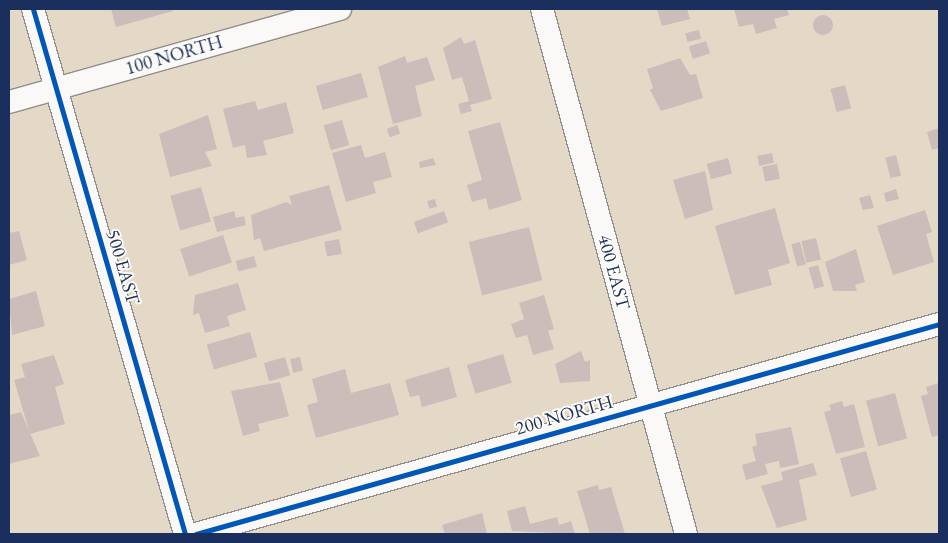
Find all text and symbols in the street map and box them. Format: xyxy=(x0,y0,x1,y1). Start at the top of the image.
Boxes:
street label: 100 NORTH xyxy=(123,30,225,80)
street label: 500 EAST xyxy=(101,227,145,307)
street label: 400 EAST xyxy=(593,232,635,312)
street label: 200 NORTH xyxy=(513,390,615,440)

